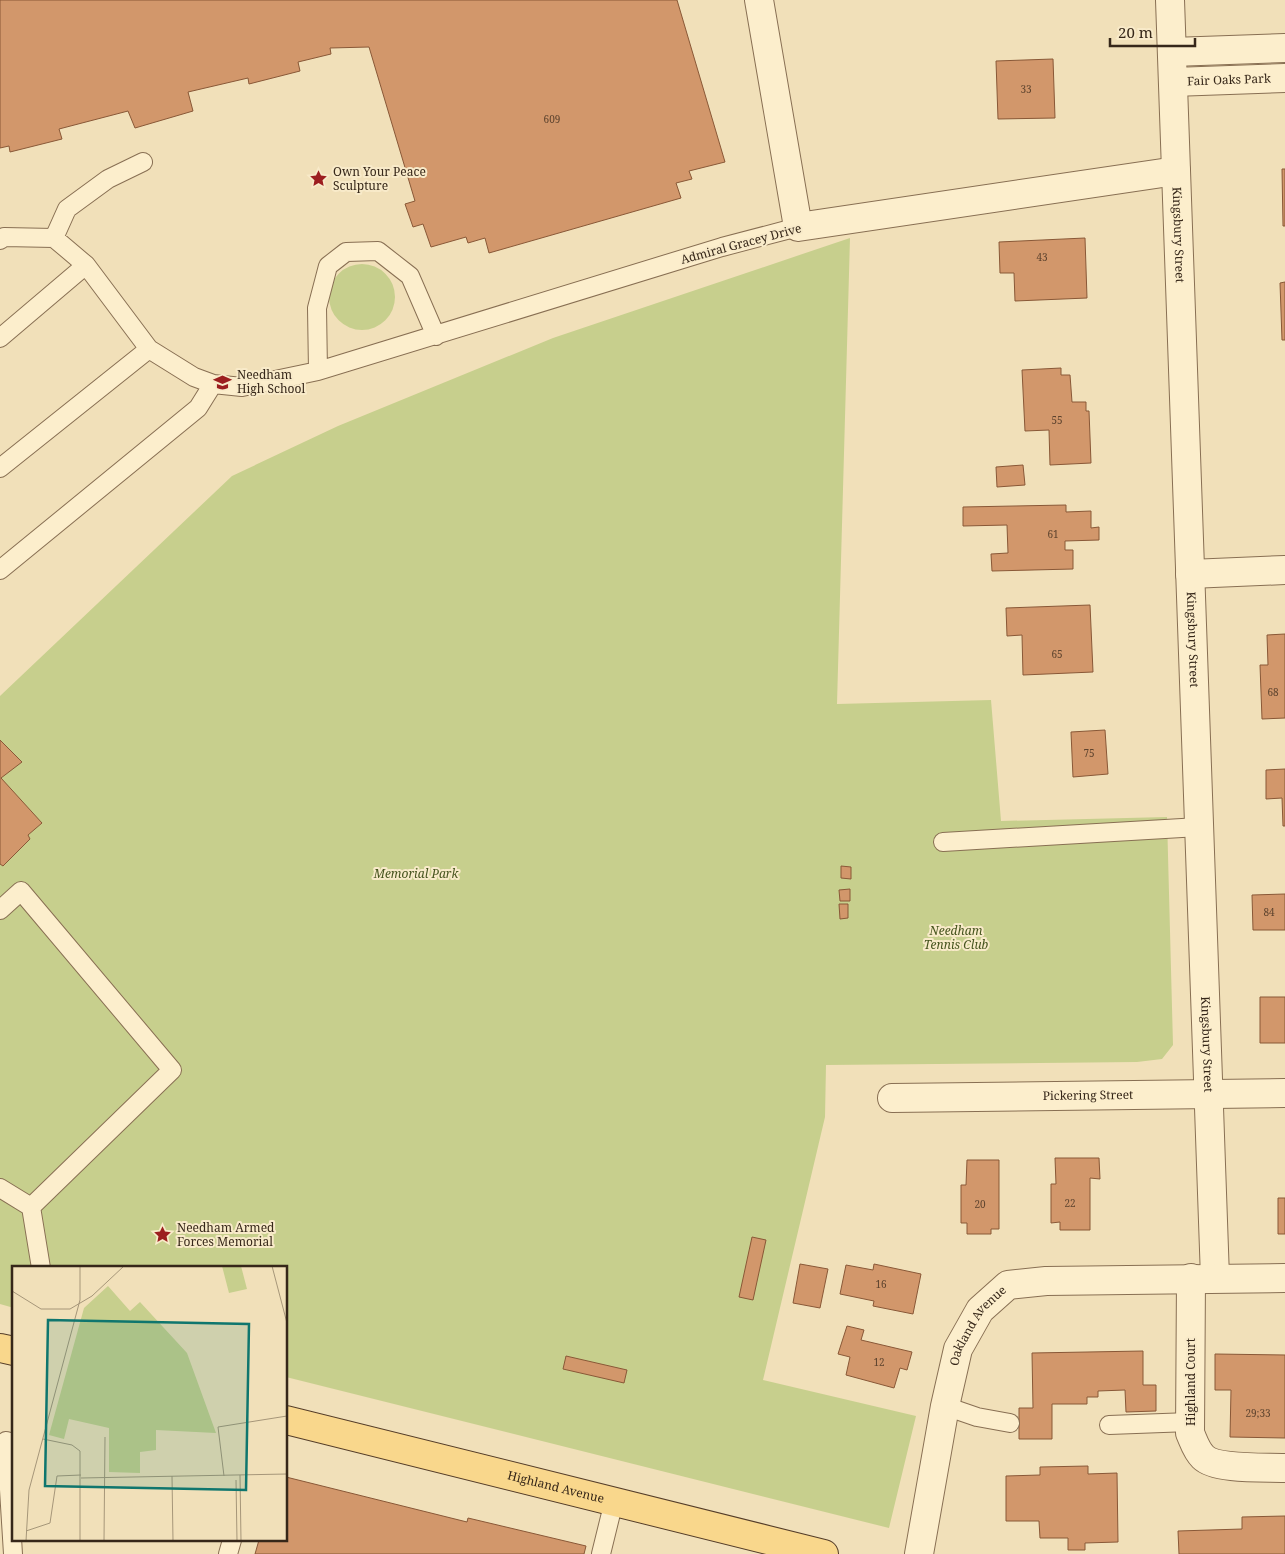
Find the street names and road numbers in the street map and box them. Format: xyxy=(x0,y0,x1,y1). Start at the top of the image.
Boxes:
street label: Fair Oaks Park xyxy=(1187,69,1272,89)
street label: Kingsbury Street xyxy=(1169,187,1189,283)
street label: Admiral Gracey Drive xyxy=(679,219,803,268)
street label: Kingsbury Street xyxy=(1183,591,1203,688)
street label: Kingsbury Street xyxy=(1197,996,1217,1093)
street label: Pickering Street xyxy=(1043,1086,1133,1104)
street label: Oakland Avenue xyxy=(945,1282,1010,1367)
street label: Highland Court xyxy=(1182,1338,1199,1426)
street label: Highland Avenue xyxy=(506,1466,606,1507)

